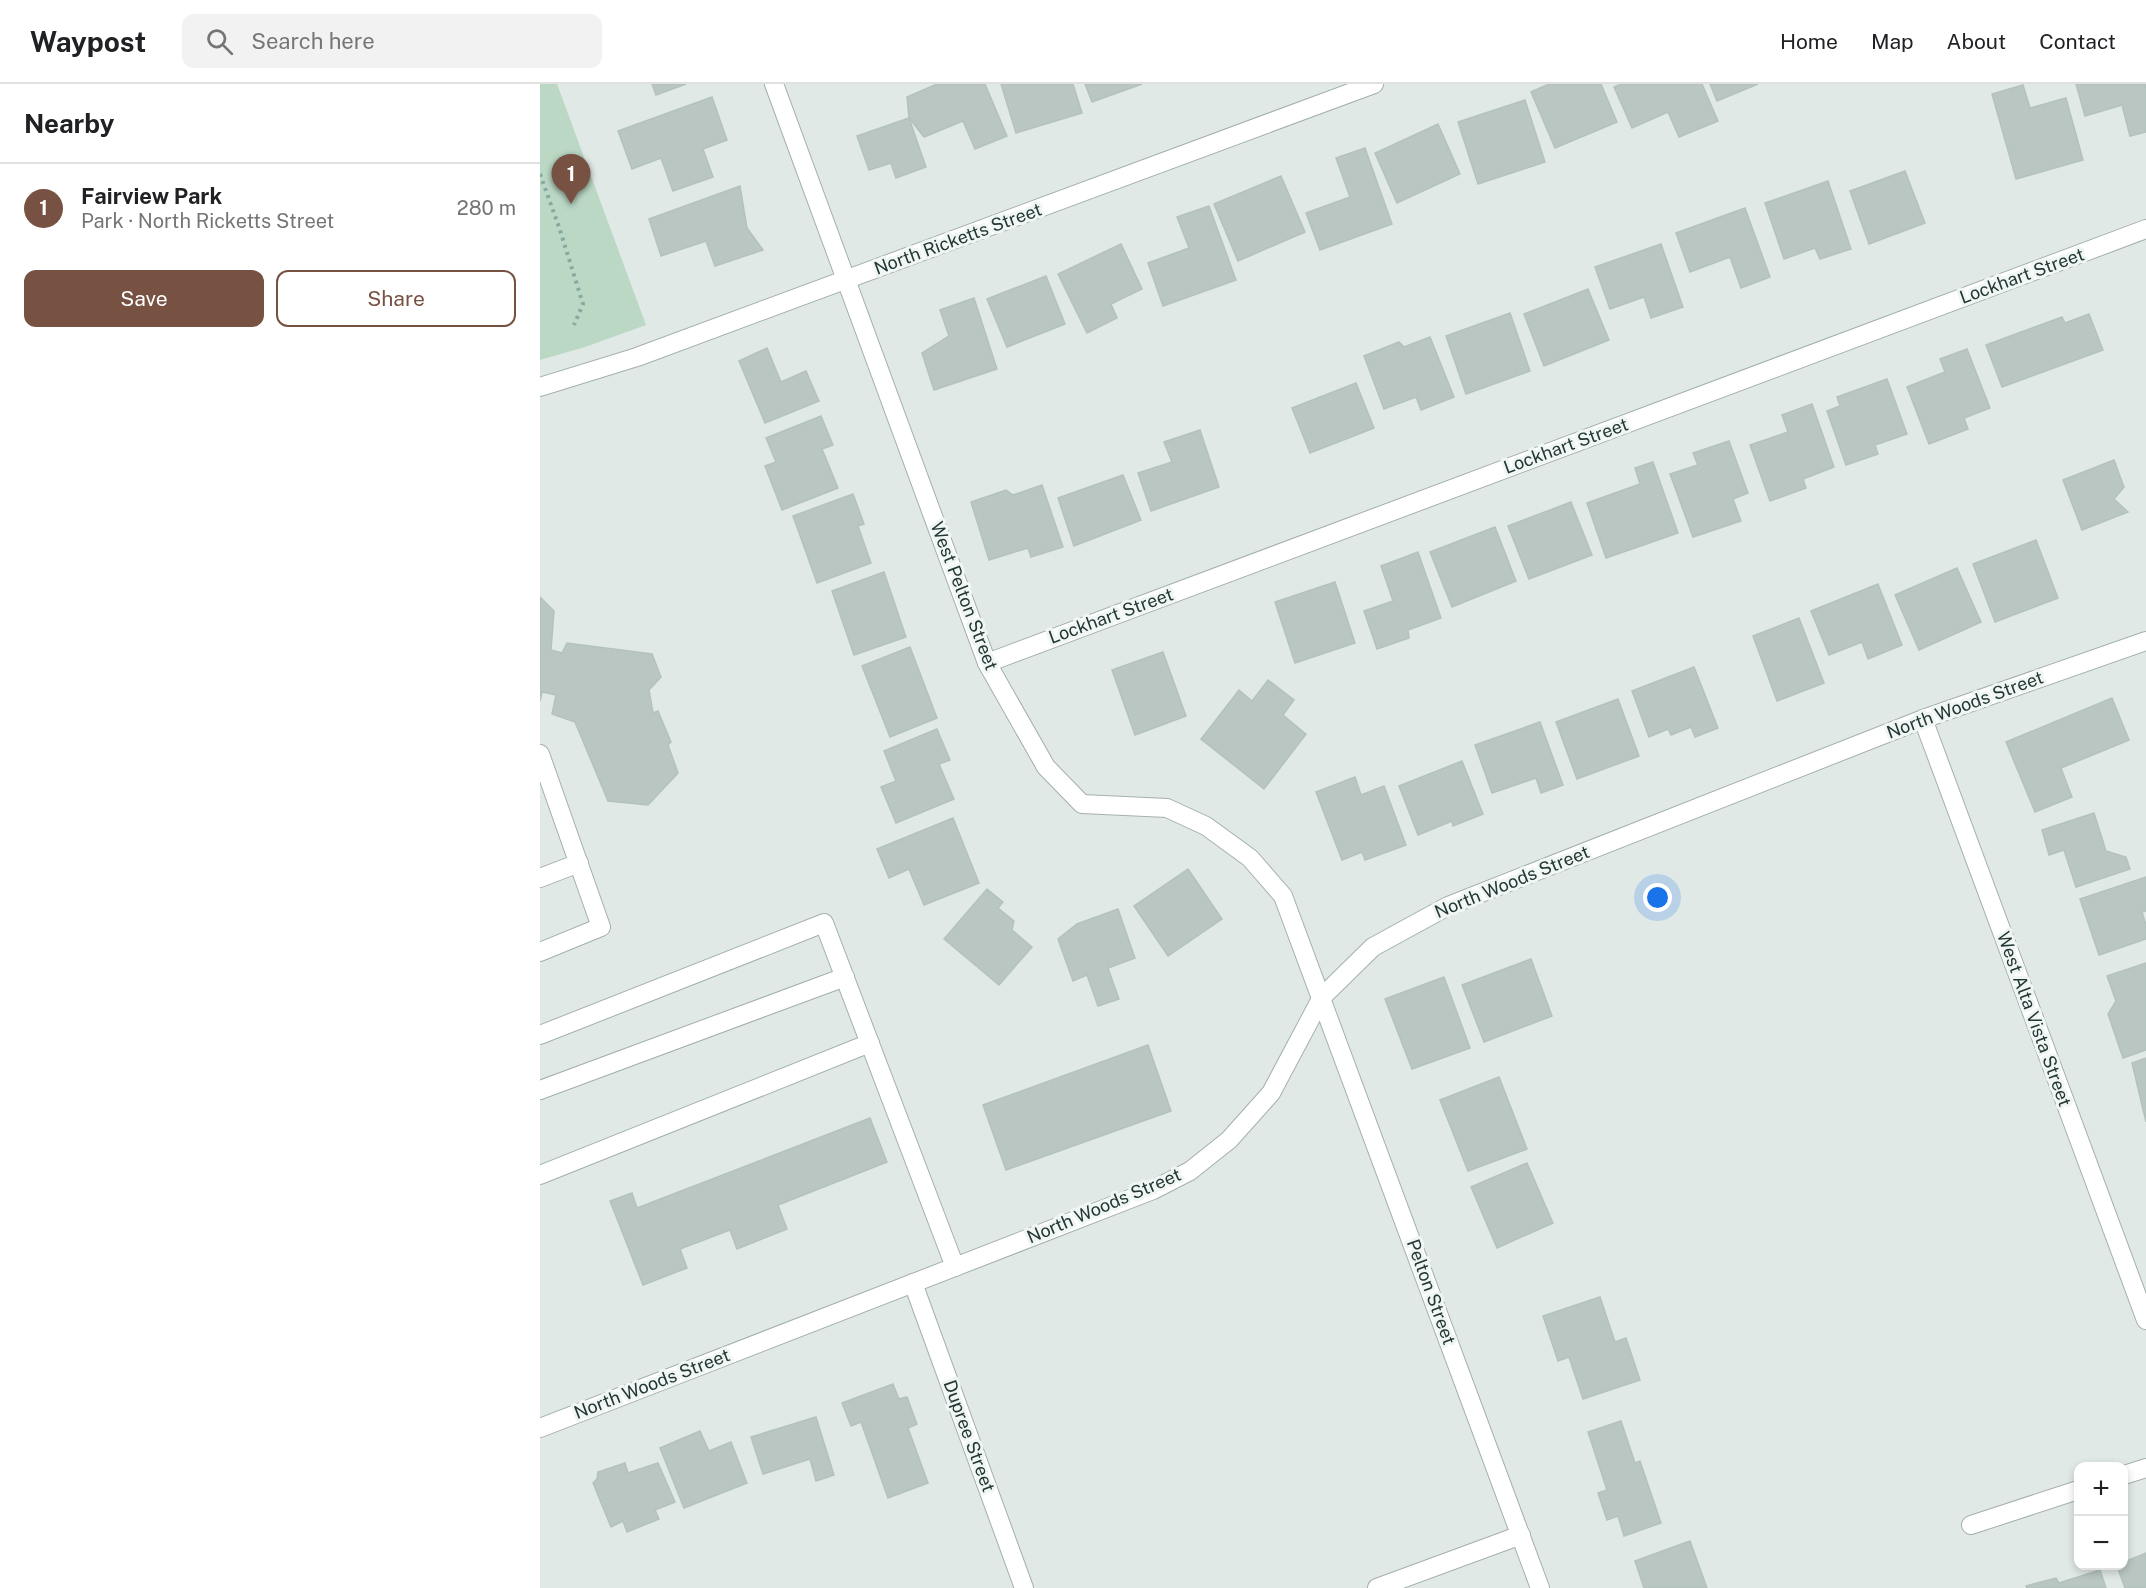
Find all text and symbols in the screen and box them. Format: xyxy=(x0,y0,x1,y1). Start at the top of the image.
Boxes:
search box xyxy=(182,14,602,68)
text: Waypost xyxy=(30,25,146,58)
icon: search xyxy=(203,25,236,58)
text: Search here xyxy=(251,28,375,54)
text: Home xyxy=(1780,29,1838,54)
text: Map xyxy=(1871,29,1914,54)
text: About xyxy=(1947,29,2006,54)
text: Contact xyxy=(2039,29,2116,54)
text: Nearby xyxy=(24,108,114,139)
pin: 1 xyxy=(552,154,591,204)
text: Fairview Park xyxy=(81,183,222,209)
text: 1 xyxy=(39,196,48,220)
text: 280 m xyxy=(457,196,516,220)
street label: North Ricketts Street xyxy=(871,198,1045,279)
text: Park · North Ricketts Street xyxy=(81,209,334,233)
street label: Lockhart Street xyxy=(1957,243,2087,308)
button: Save xyxy=(24,270,264,327)
button: Share xyxy=(276,270,516,327)
street label: Lockhart Street xyxy=(1501,413,1631,478)
street label: West Pelton Street xyxy=(926,519,1002,673)
street label: Lockhart Street xyxy=(1046,583,1176,648)
street label: North Woods Street xyxy=(1884,666,2046,743)
street label: North Woods Street xyxy=(1431,841,1592,922)
your location xyxy=(1643,883,1672,912)
street label: West Alta Vista Street xyxy=(1993,929,2076,1109)
street label: North Woods Street xyxy=(1024,1164,1184,1247)
street label: Pelton Street xyxy=(1403,1236,1460,1347)
street label: North Woods Street xyxy=(571,1344,733,1423)
street label: Dupree Street xyxy=(939,1377,999,1495)
map controls xyxy=(2074,1462,2128,1570)
button: + xyxy=(2074,1462,2128,1516)
button: − xyxy=(2074,1516,2128,1570)

